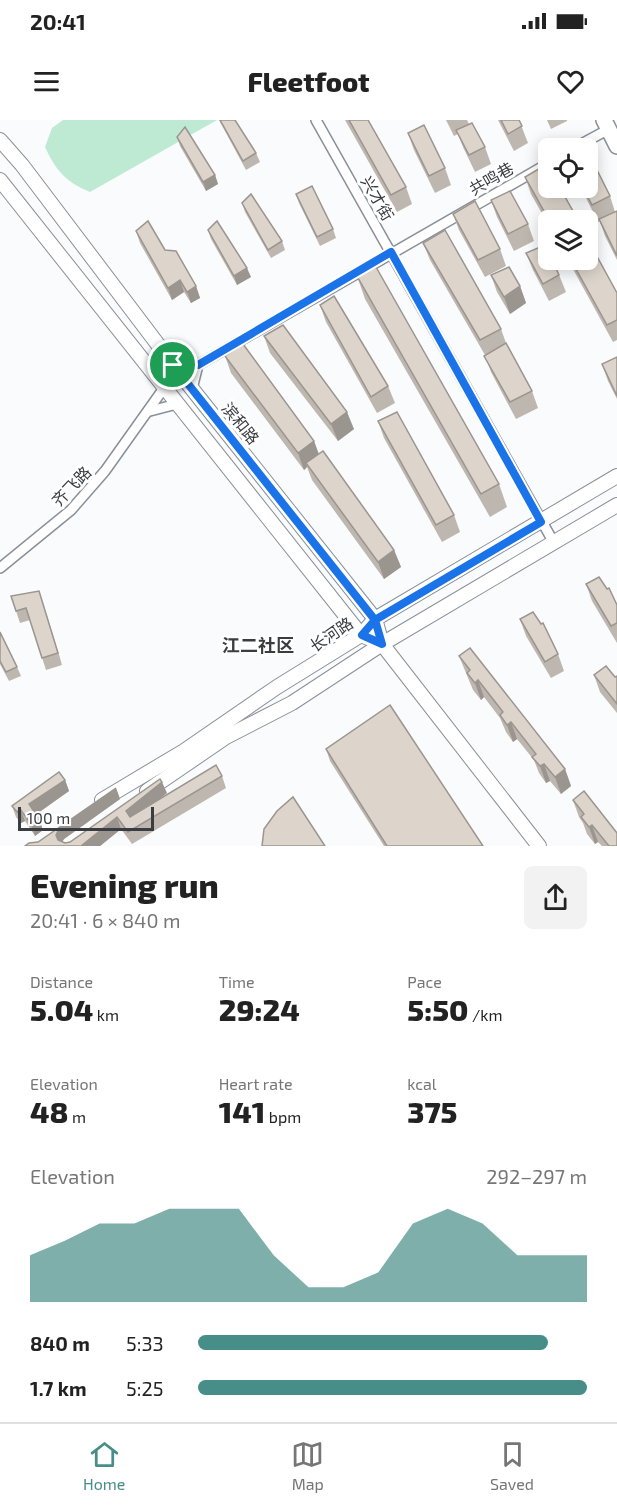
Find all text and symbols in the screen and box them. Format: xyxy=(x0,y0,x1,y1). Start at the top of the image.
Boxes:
text: 20:41 xyxy=(30,8,86,34)
icon: menu xyxy=(30,65,63,98)
text: Fleetfoot xyxy=(247,65,370,97)
icon: heart xyxy=(554,65,587,98)
map controls xyxy=(538,138,598,270)
button: locate xyxy=(538,138,598,198)
street label: 共鸣巷 xyxy=(465,158,517,198)
street label: 兴才街 xyxy=(358,172,398,224)
button: layers xyxy=(538,210,598,270)
pin xyxy=(147,339,198,390)
icon: arrive xyxy=(156,348,189,381)
street label: 滨和路 xyxy=(219,398,263,448)
street label: 齐飞路 xyxy=(47,462,95,510)
street label: 长河路 xyxy=(306,613,356,655)
district label: 江二社区 xyxy=(222,634,294,656)
scale bar xyxy=(18,804,154,832)
text: 100 m xyxy=(27,808,70,827)
text: Evening run xyxy=(30,865,219,905)
button: share xyxy=(524,866,587,929)
text: 20:41 · 6 × 840 m xyxy=(30,908,180,932)
text: Distance xyxy=(30,972,93,991)
text: Time xyxy=(219,972,255,991)
text: Pace xyxy=(407,972,442,991)
text: 5.04 xyxy=(30,991,93,1027)
text: 29:24 xyxy=(219,991,300,1027)
text: 5:50 xyxy=(407,991,468,1027)
text: km xyxy=(93,1005,119,1024)
text: /km xyxy=(468,1005,502,1024)
text: Elevation xyxy=(30,1074,98,1093)
text: Heart rate xyxy=(219,1074,293,1093)
text: kcal xyxy=(407,1074,437,1093)
text: 48 xyxy=(30,1093,68,1129)
text: 141 xyxy=(219,1093,265,1129)
text: 375 xyxy=(407,1093,457,1129)
text: m xyxy=(68,1107,86,1126)
text: bpm xyxy=(265,1107,301,1126)
text: Elevation xyxy=(30,1164,115,1188)
text: 292–297 m xyxy=(486,1164,587,1188)
text: 840 m xyxy=(30,1331,90,1355)
text: 5:33 xyxy=(126,1331,164,1355)
text: 1.7 km xyxy=(30,1376,87,1400)
text: 5:25 xyxy=(126,1376,163,1400)
tab: Home xyxy=(83,1438,125,1493)
tab: Map xyxy=(291,1438,324,1493)
tab: Saved xyxy=(490,1438,534,1493)

